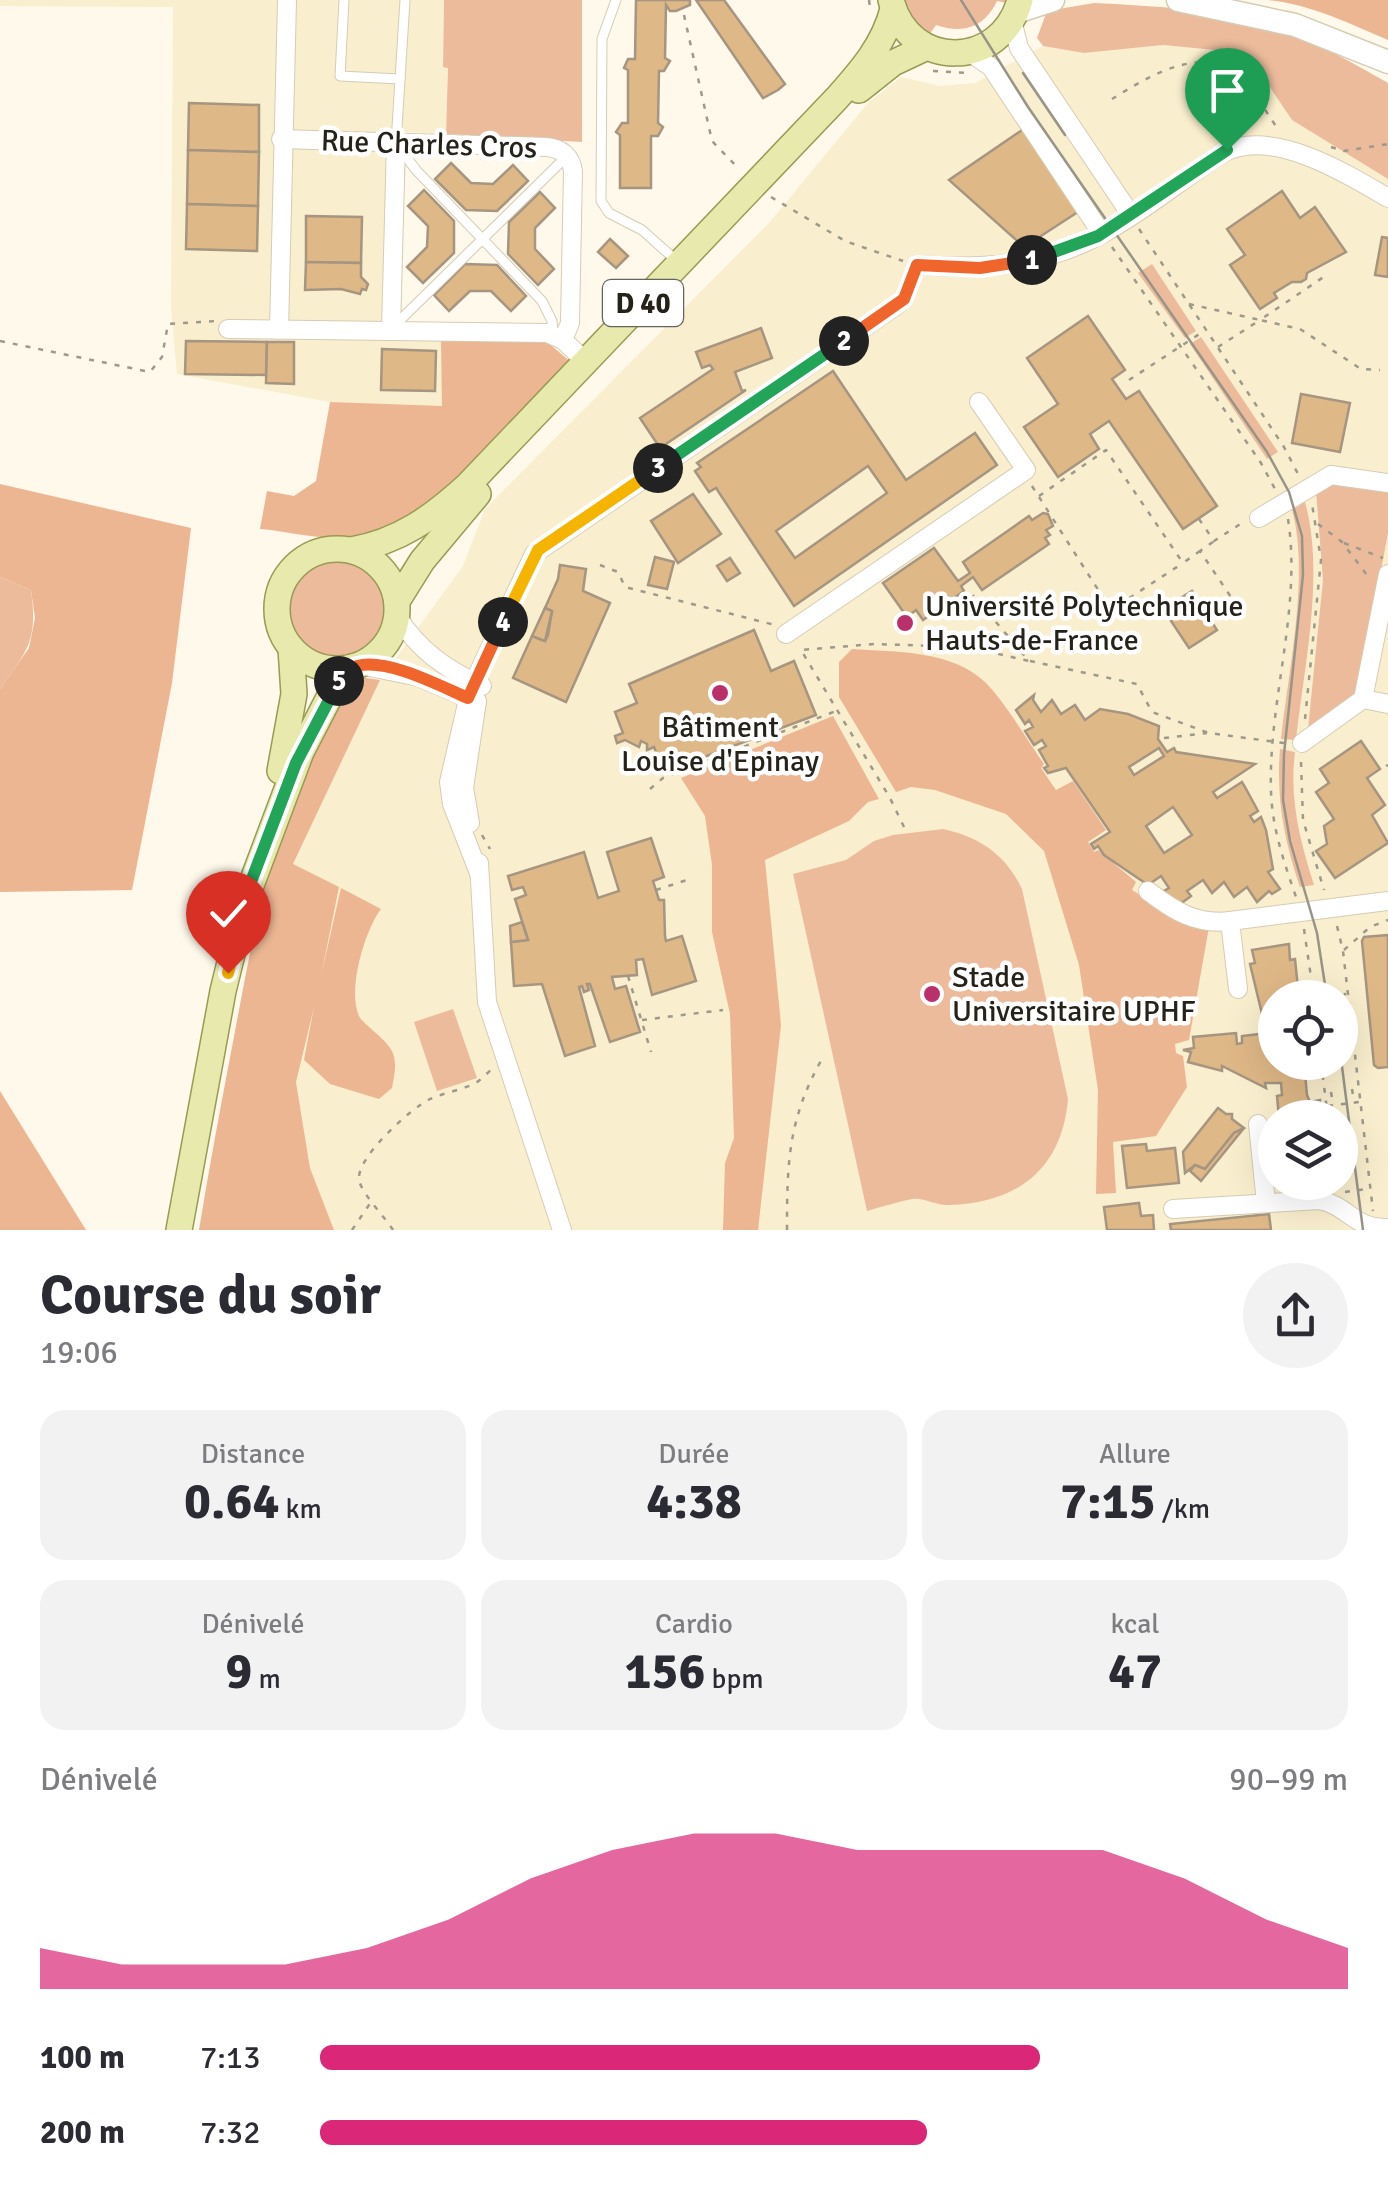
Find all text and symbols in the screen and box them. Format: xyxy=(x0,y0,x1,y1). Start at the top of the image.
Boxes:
pin xyxy=(1185,48,1270,151)
icon: arrive xyxy=(1200,63,1255,118)
street label: Rue Charles Cros xyxy=(320,122,538,167)
pin: 1 xyxy=(1007,235,1057,285)
text: 1 xyxy=(1024,243,1040,277)
road number: D 40 xyxy=(603,280,683,326)
pin: 2 xyxy=(819,316,869,366)
text: 2 xyxy=(836,324,852,358)
pin: 3 xyxy=(633,443,683,493)
text: 3 xyxy=(650,451,666,485)
place label: Université Polytechnique Hauts-de-France xyxy=(925,588,1244,659)
pin: 4 xyxy=(478,597,528,647)
text: 4 xyxy=(495,605,511,639)
marker: Université Polytechnique Hauts-de-France xyxy=(894,612,916,634)
pin: 5 xyxy=(314,656,364,706)
text: 5 xyxy=(331,664,347,698)
marker: Bâtiment Louise d'Epinay xyxy=(709,682,731,704)
place label: Bâtiment Louise d'Epinay xyxy=(621,709,819,780)
pin xyxy=(186,871,271,974)
icon: check xyxy=(201,886,256,941)
place label: Stade Universitaire UPHF xyxy=(952,959,1196,1030)
map controls xyxy=(1258,980,1358,1200)
button: locate xyxy=(1258,980,1358,1080)
marker: Stade Universitaire UPHF xyxy=(921,983,943,1005)
button: layers xyxy=(1258,1100,1358,1200)
text: Course du soir xyxy=(40,1261,381,1329)
button: share xyxy=(1243,1263,1348,1368)
text: 19:06 xyxy=(40,1333,118,1372)
text: Distance xyxy=(201,1437,305,1471)
text: Durée xyxy=(658,1437,730,1471)
text: Allure xyxy=(1099,1437,1171,1471)
text: 0.64 xyxy=(184,1471,279,1533)
text: 4:38 xyxy=(646,1471,742,1533)
text: 7:15 xyxy=(1060,1471,1156,1533)
text: km xyxy=(279,1492,322,1526)
text: /km xyxy=(1156,1492,1210,1526)
text: Dénivelé xyxy=(201,1607,305,1641)
text: Cardio xyxy=(655,1607,733,1641)
text: kcal xyxy=(1110,1607,1160,1641)
text: 9 xyxy=(225,1641,252,1703)
text: 156 xyxy=(624,1641,705,1703)
text: 47 xyxy=(1108,1641,1162,1703)
text: m xyxy=(252,1662,281,1696)
text: bpm xyxy=(705,1662,764,1696)
text: Dénivelé xyxy=(40,1760,158,1799)
text: 90–99 m xyxy=(1229,1760,1348,1799)
text: 100 m xyxy=(40,2038,125,2077)
text: 7:13 xyxy=(200,2038,260,2077)
text: 200 m xyxy=(40,2113,125,2152)
text: 7:32 xyxy=(200,2113,260,2152)

